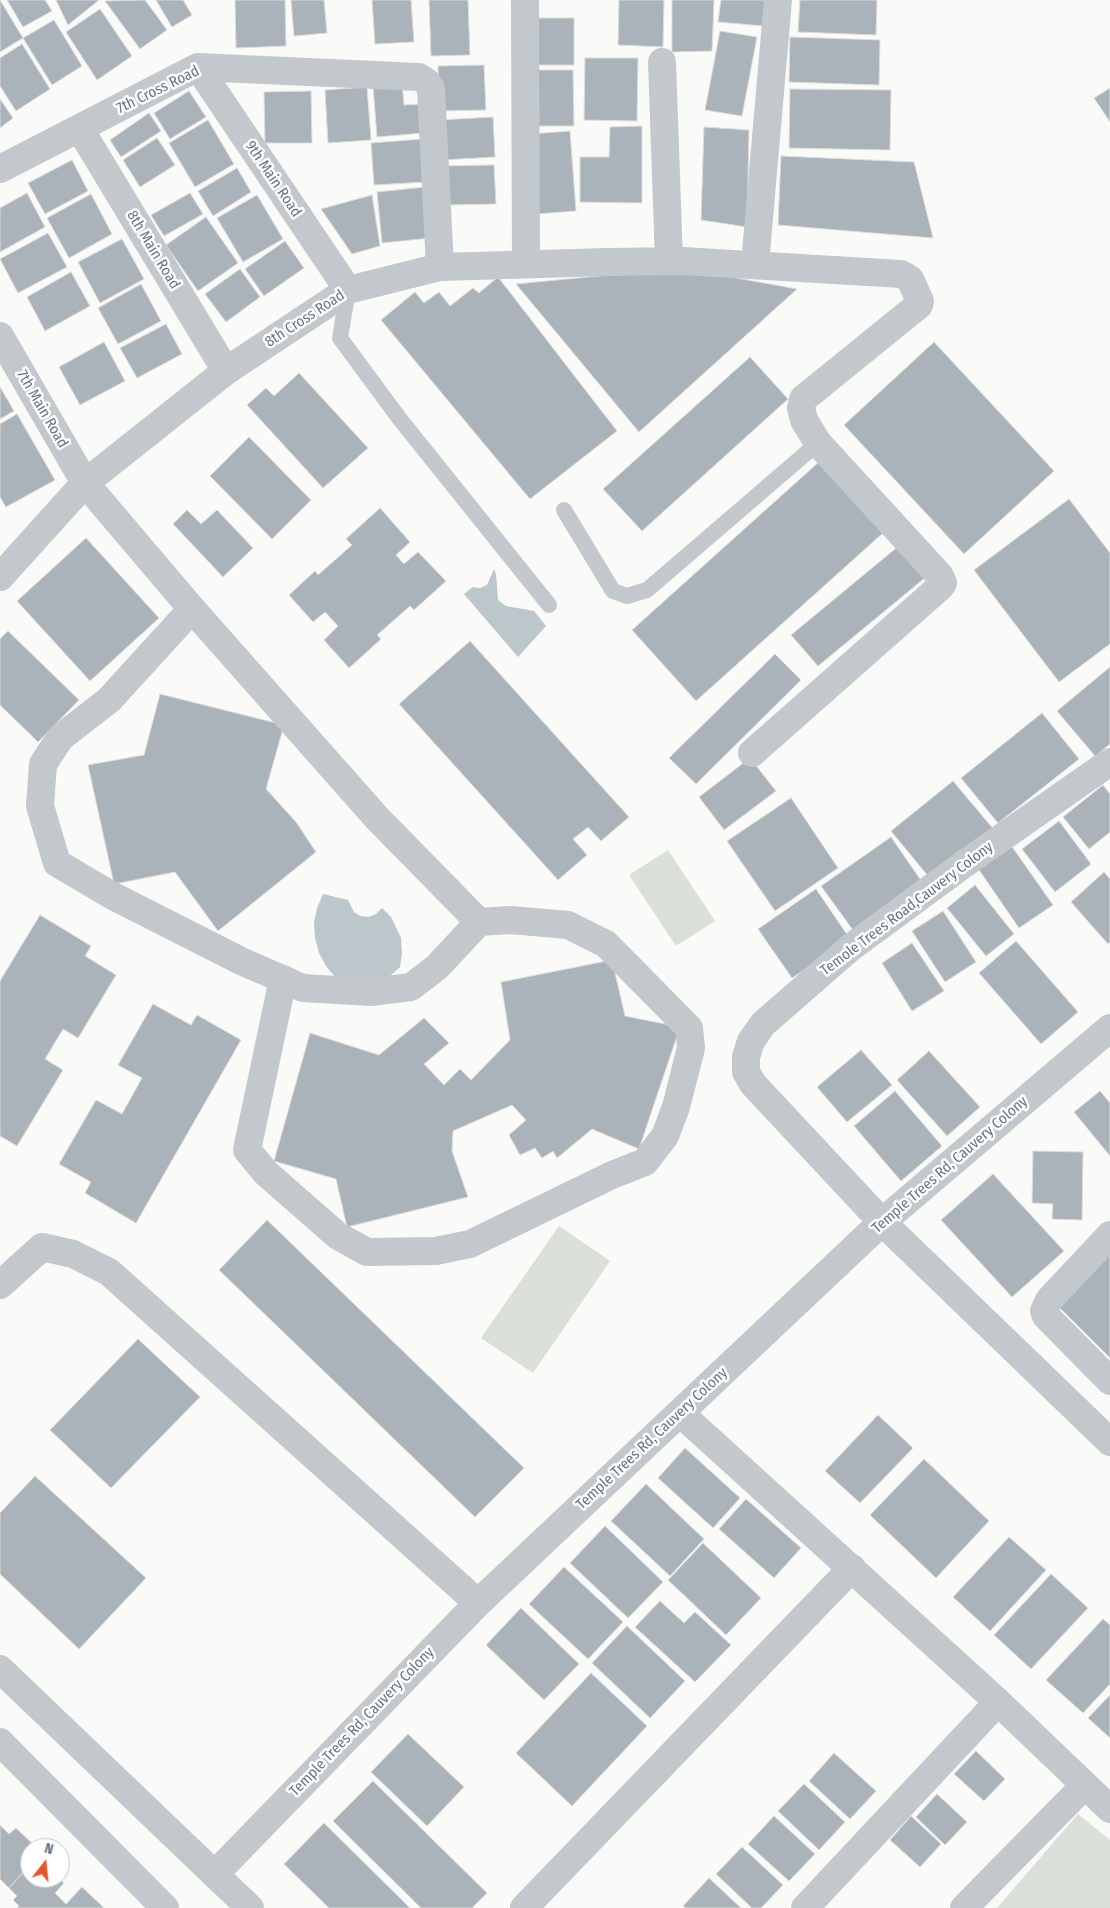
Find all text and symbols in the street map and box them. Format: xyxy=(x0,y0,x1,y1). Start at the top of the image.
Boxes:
street label: 7th Cross Road xyxy=(114,62,202,118)
street label: 9th Main Road xyxy=(241,138,305,220)
street label: 8th Main Road xyxy=(123,208,183,292)
street label: 8th Cross Road xyxy=(262,287,348,351)
street label: 7th Main Road xyxy=(13,367,71,451)
street label: Temole Trees Road,Cauvery Colony xyxy=(817,838,997,980)
street label: Temple Trees Rd, Cauvery Colony xyxy=(869,1093,1031,1237)
street label: Temple Trees Rd, Cauvery Colony xyxy=(573,1364,731,1514)
street label: Temple Trees Rd, Cauvery Colony xyxy=(286,1644,438,1800)
north arrow xyxy=(20,1838,70,1888)
text: N xyxy=(43,1840,55,1858)

